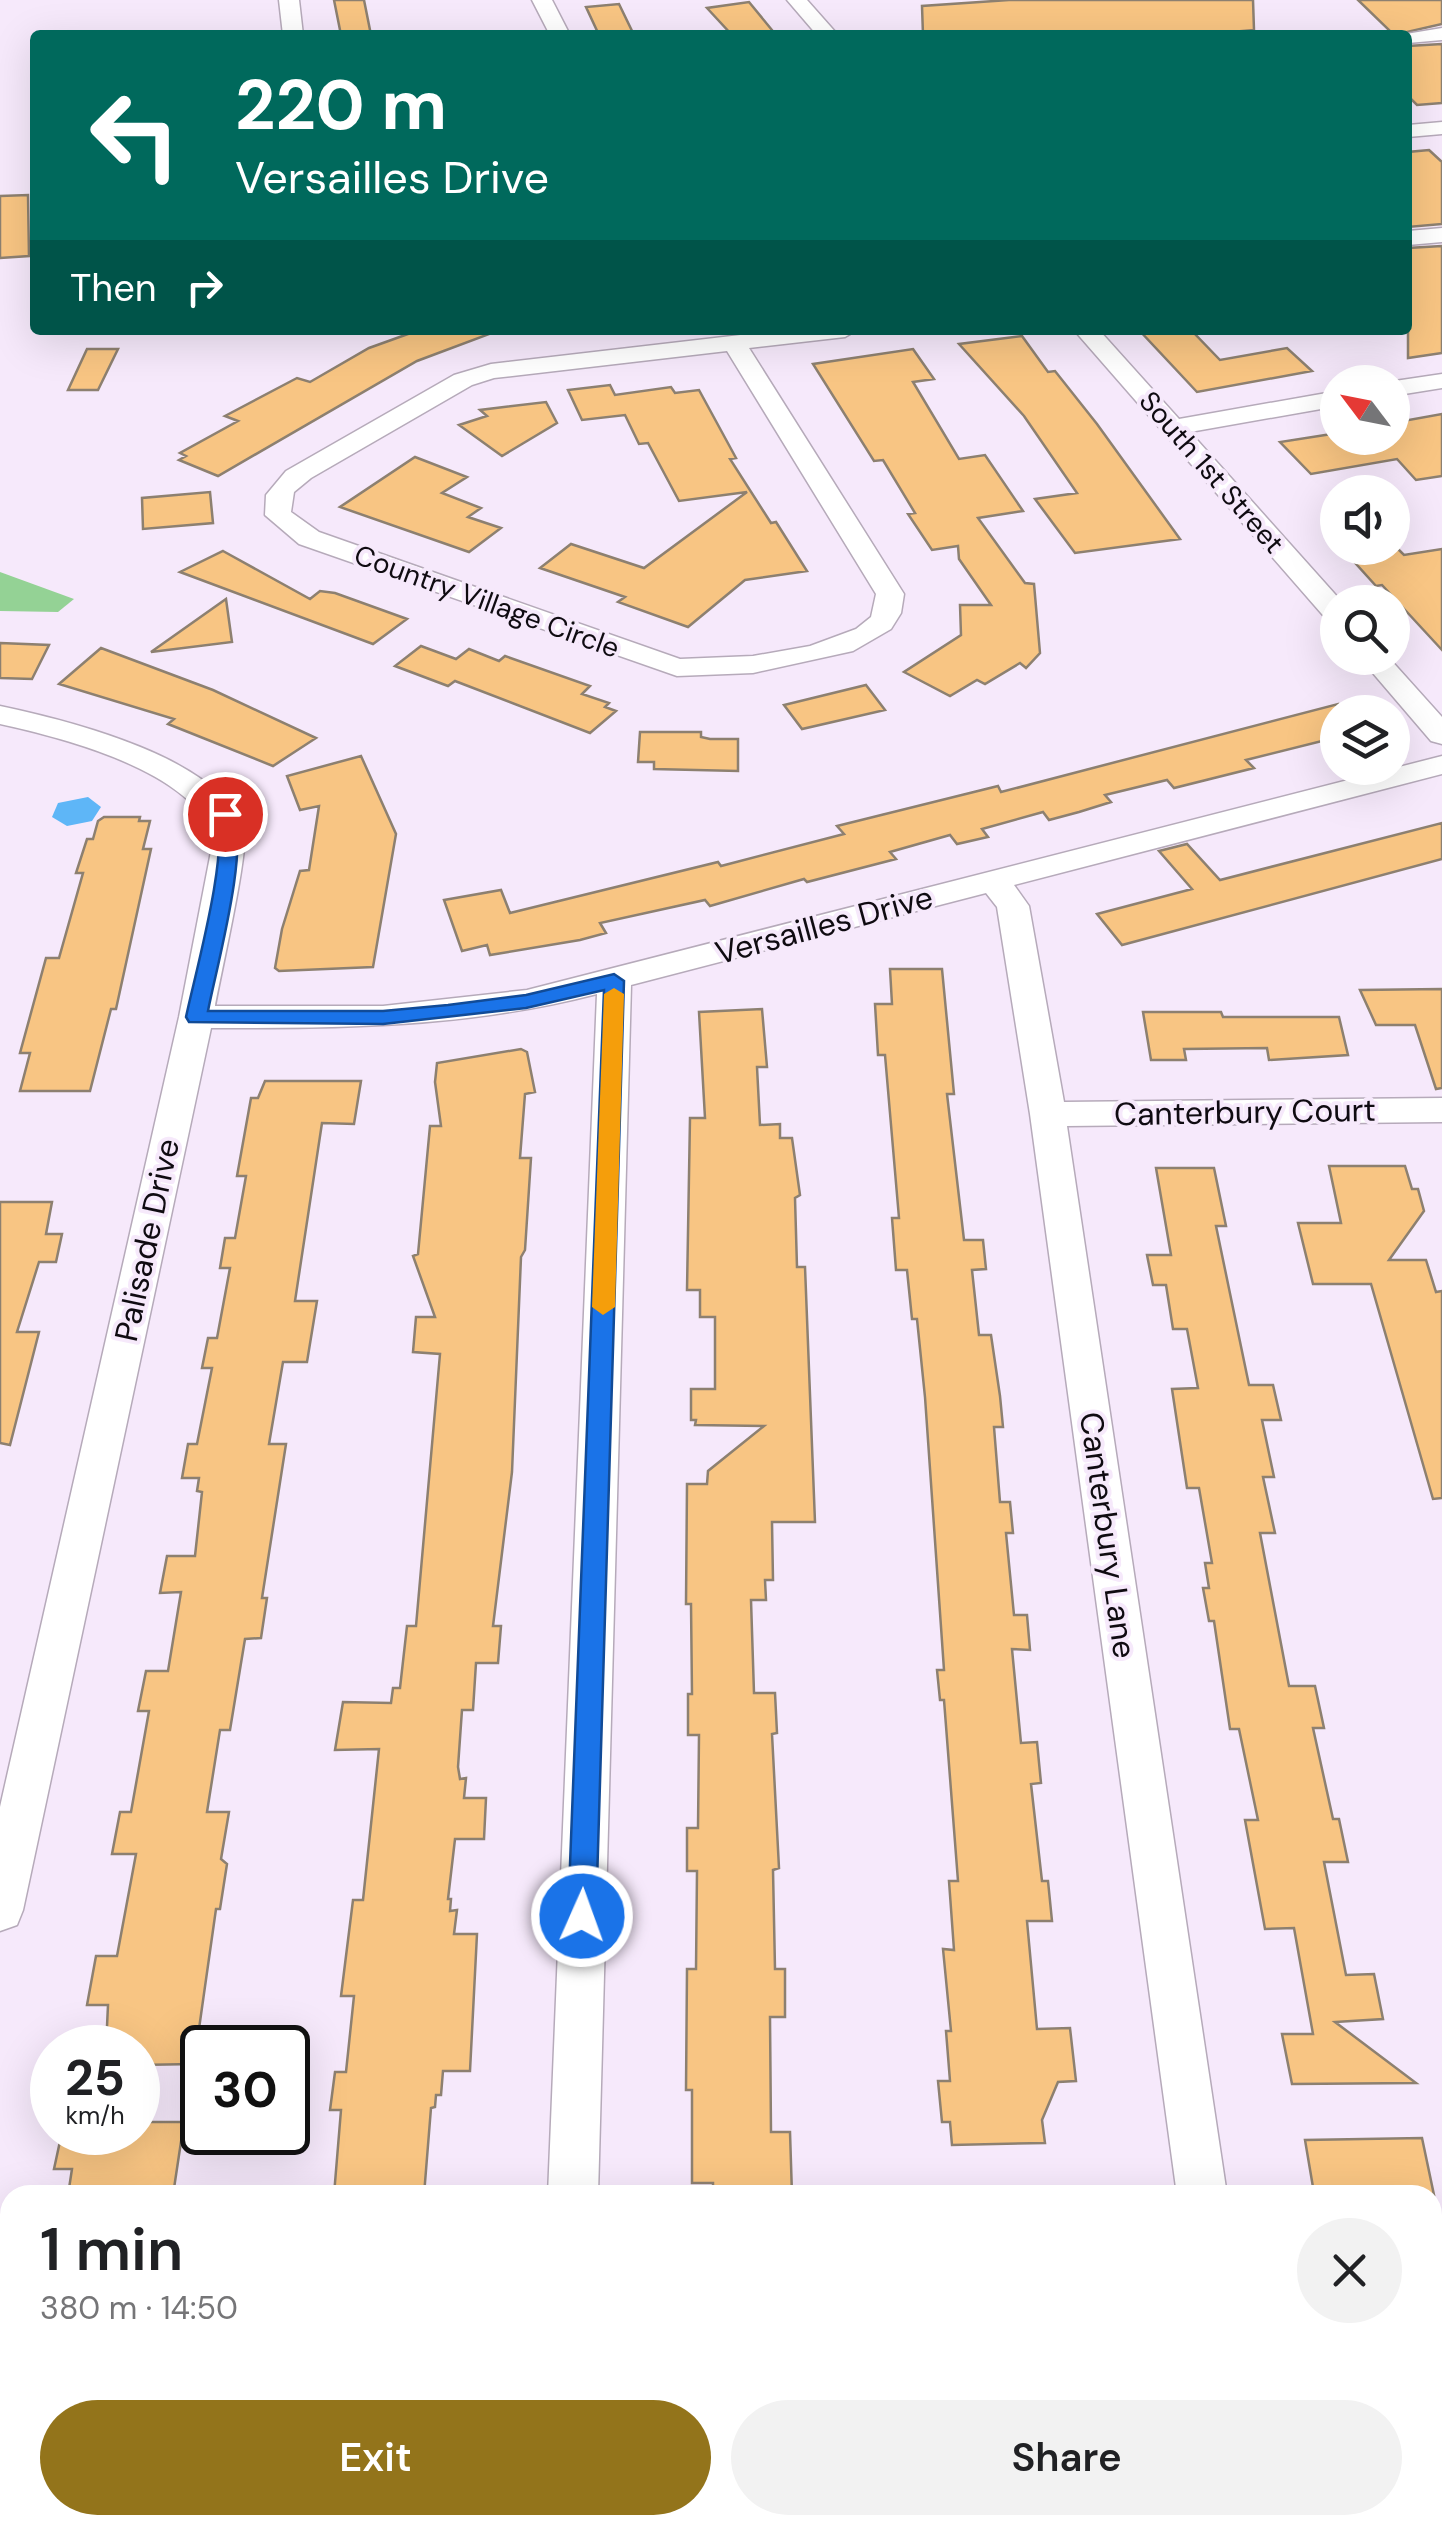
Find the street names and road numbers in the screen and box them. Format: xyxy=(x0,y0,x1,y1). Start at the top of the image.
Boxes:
street label: South 1st Street xyxy=(1131,383,1292,561)
street label: Country Village Circle xyxy=(349,536,624,667)
street label: Versailles Drive xyxy=(711,876,937,974)
street label: Canterbury Court xyxy=(1114,1089,1376,1135)
street label: Palisade Drive xyxy=(105,1135,189,1345)
street label: Canterbury Lane xyxy=(1070,1409,1146,1661)

